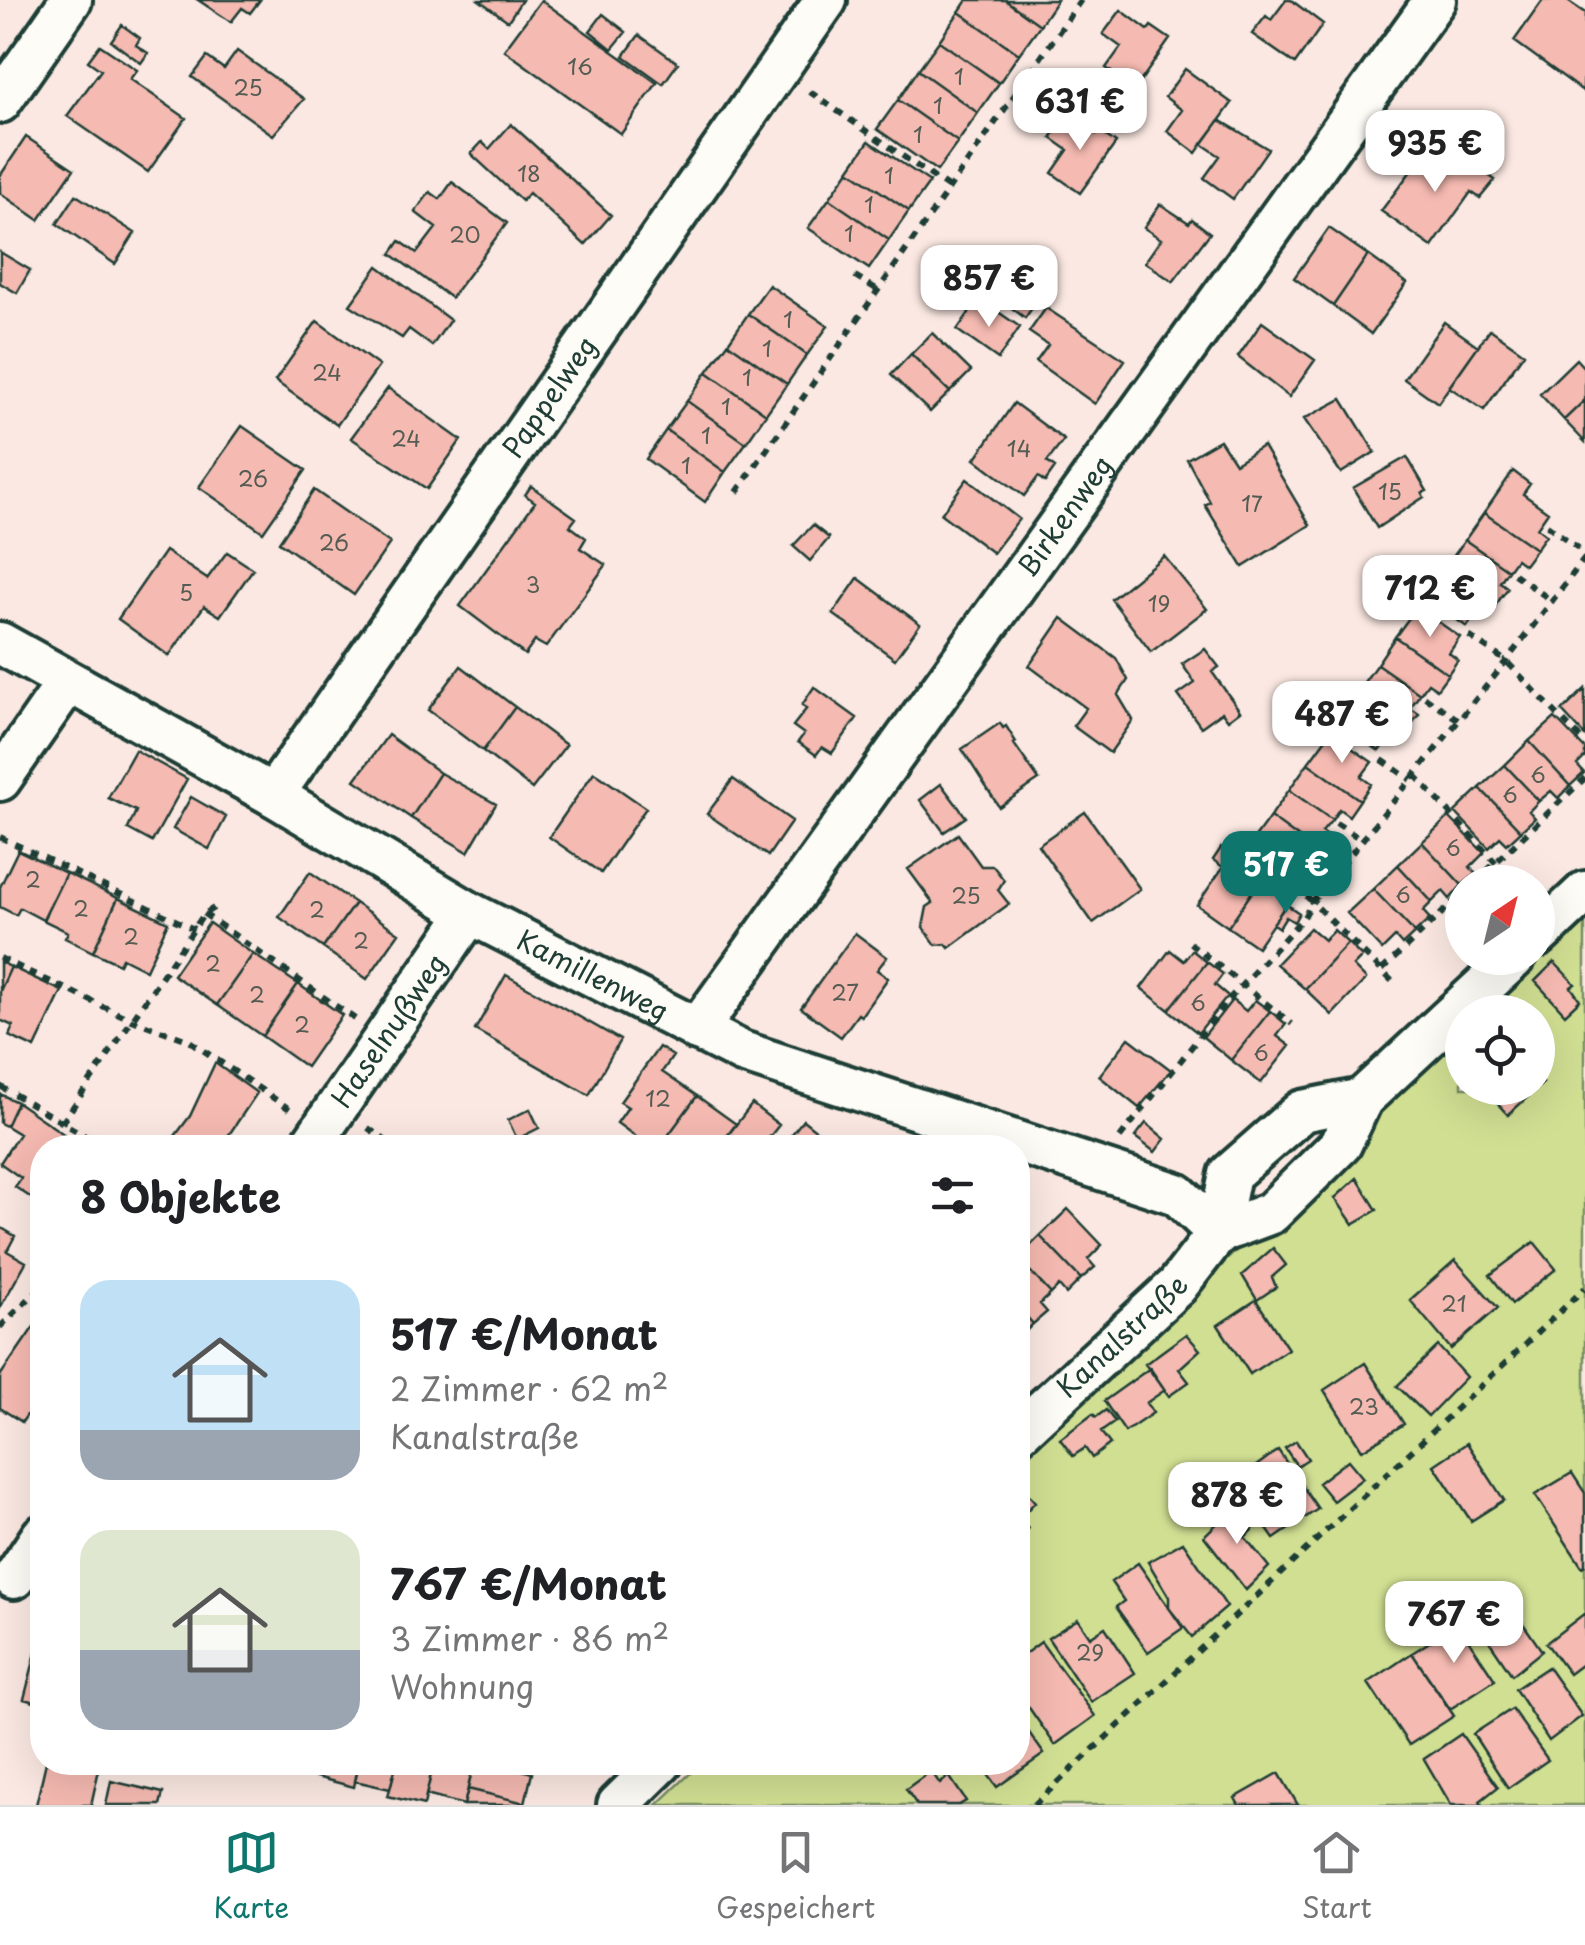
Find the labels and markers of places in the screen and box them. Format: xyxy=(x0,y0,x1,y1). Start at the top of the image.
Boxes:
pin: 631 € xyxy=(1010,68,1150,153)
pin: 935 € xyxy=(1365,110,1505,195)
pin: 857 € xyxy=(919,245,1059,330)
pin: 712 € xyxy=(1360,555,1500,640)
pin: 487 € xyxy=(1272,681,1412,766)
pin: 517 € xyxy=(1216,831,1356,916)
pin: 878 € xyxy=(1167,1462,1307,1547)
pin: 767 € xyxy=(1384,1581,1524,1666)

